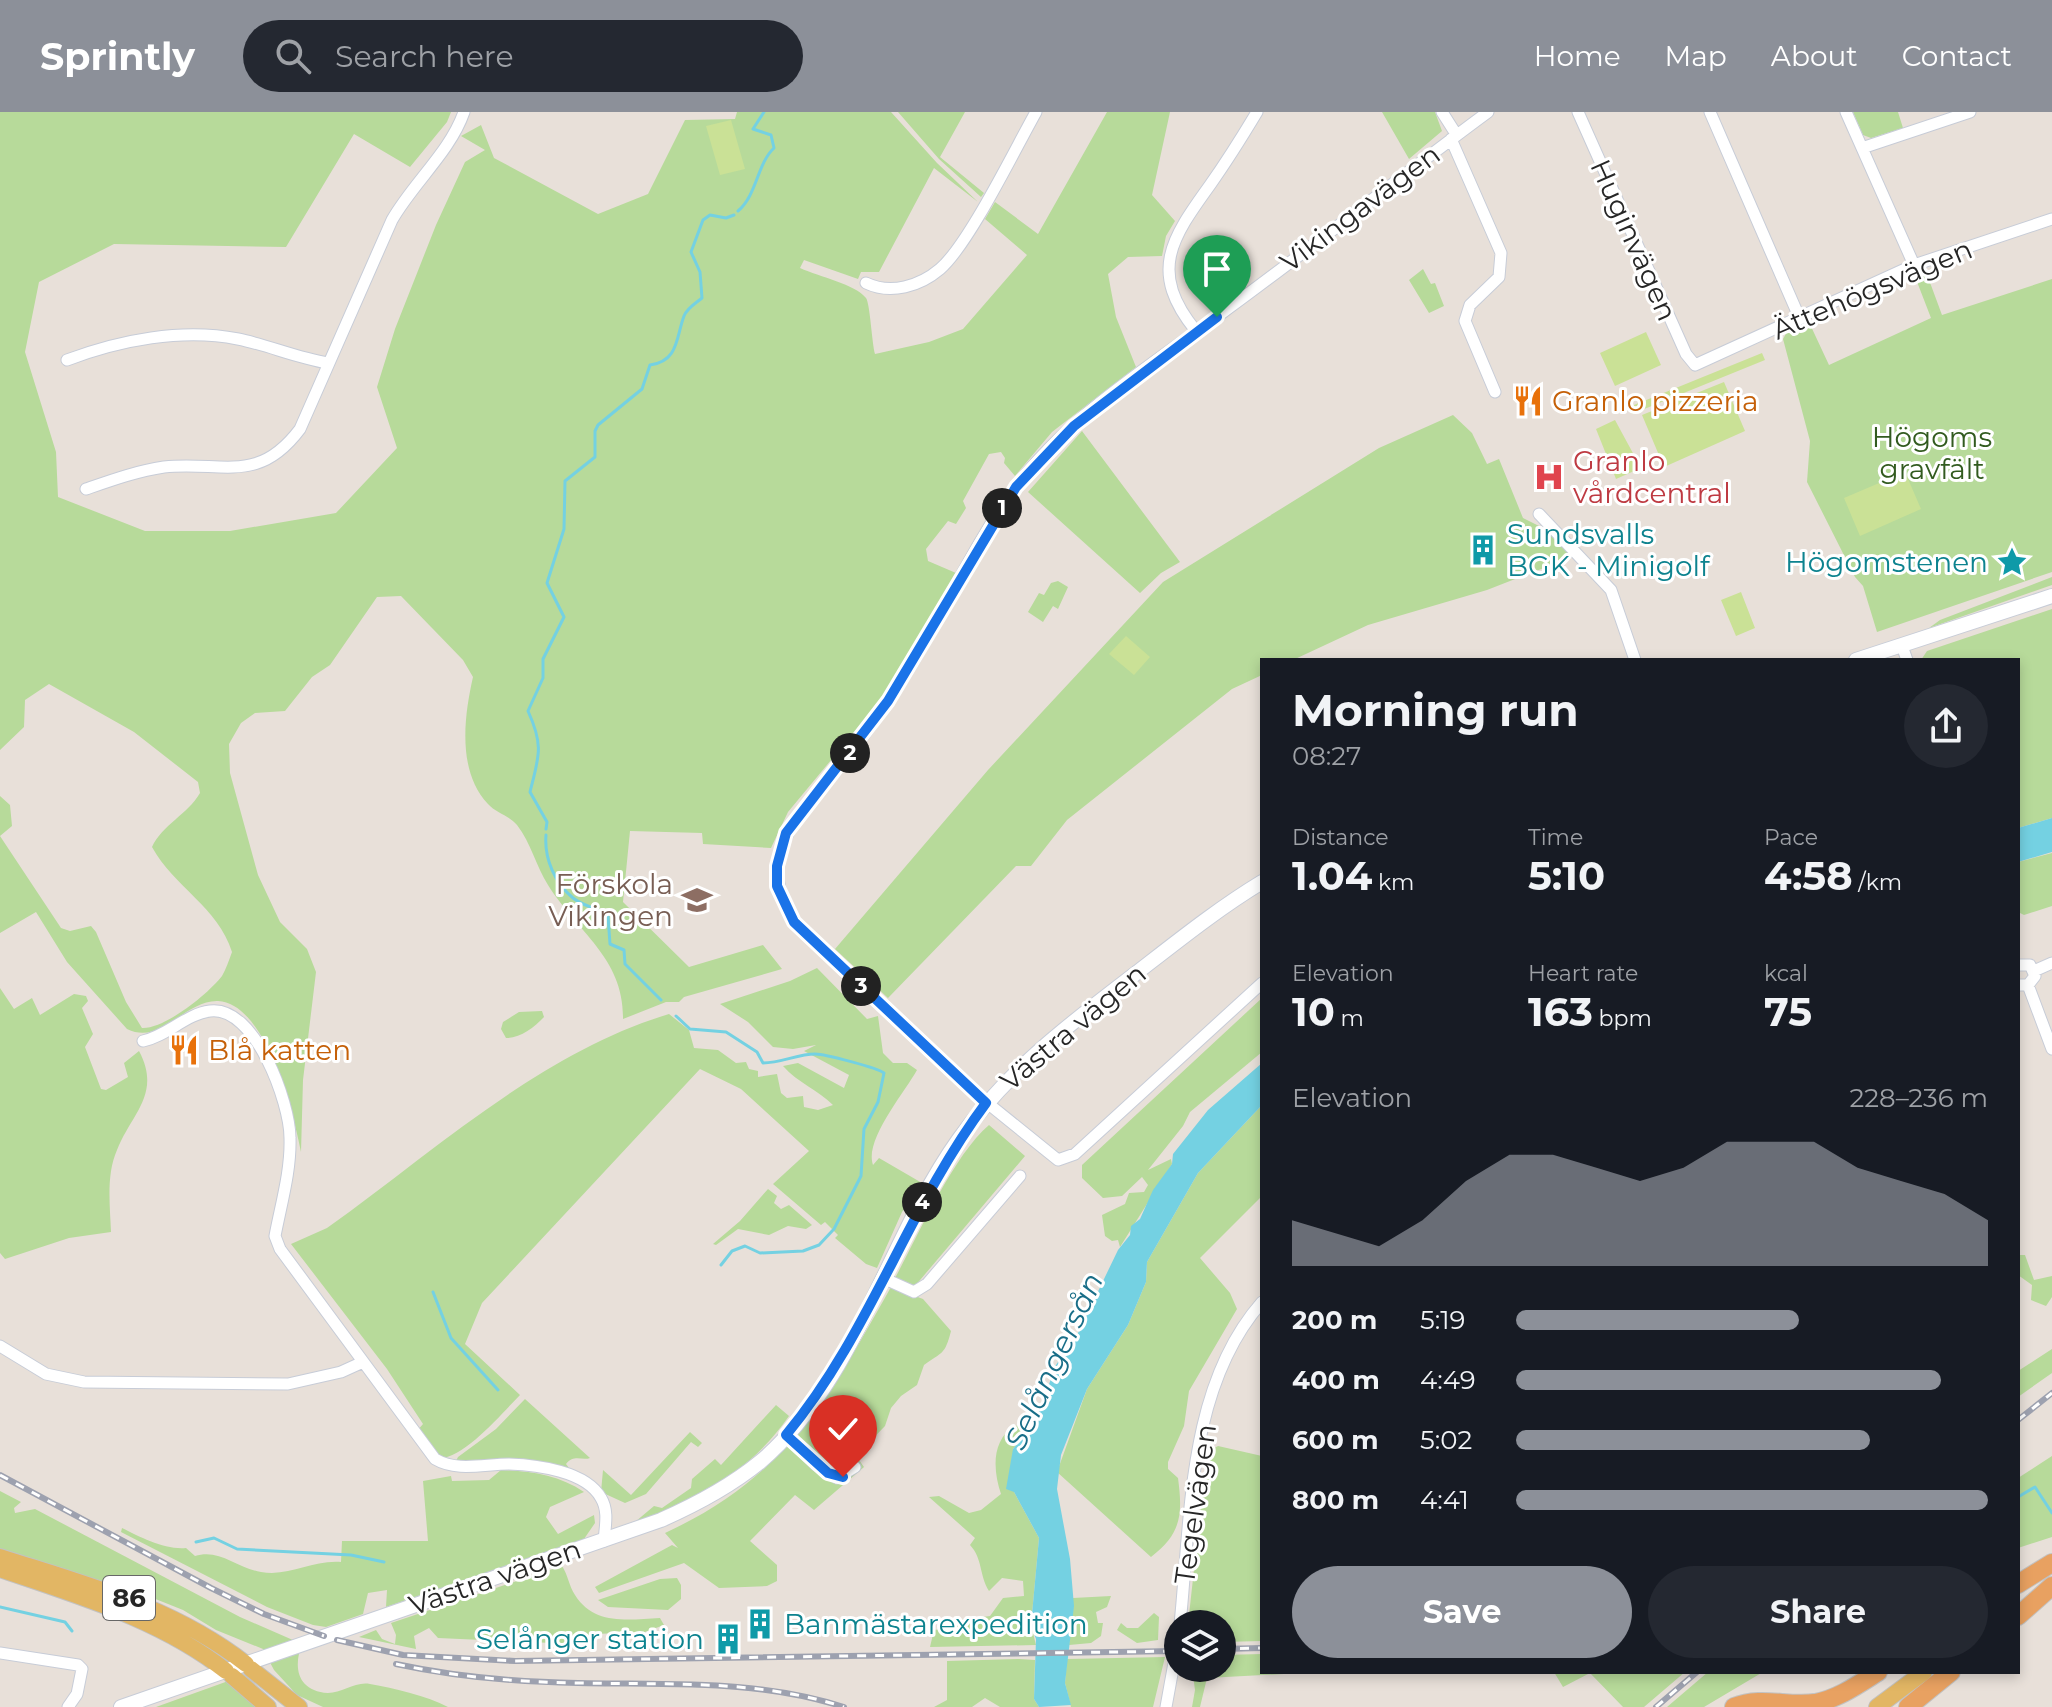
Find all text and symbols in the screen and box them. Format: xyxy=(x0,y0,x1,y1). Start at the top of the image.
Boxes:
search box xyxy=(243,20,803,92)
text: Sprintly xyxy=(40,33,195,80)
icon: search xyxy=(271,34,315,78)
text: Search here xyxy=(335,38,514,75)
text: Home xyxy=(1534,39,1621,73)
text: Map xyxy=(1665,39,1727,73)
text: About xyxy=(1771,39,1858,73)
text: Contact xyxy=(1902,39,2012,73)
street label: Vikingavägen xyxy=(1273,137,1447,279)
street label: Huginvägen xyxy=(1583,154,1685,326)
street label: Ättehögsvägen xyxy=(1767,232,1977,346)
pin xyxy=(1183,235,1251,317)
icon: arrive xyxy=(1195,247,1239,291)
restaurant icon: Granlo pizzeria xyxy=(1511,384,1545,418)
place label: Granlo pizzeria xyxy=(1552,384,1758,418)
park label: Högoms gravfält xyxy=(1872,420,1992,486)
place label: Granlo vårdcentral xyxy=(1573,444,1731,510)
hospital icon: Granlo vårdcentral xyxy=(1532,460,1566,494)
pin: 1 xyxy=(982,488,1022,528)
text: 1 xyxy=(998,494,1006,521)
place label: Sundsvalls BGK - Minigolf xyxy=(1507,517,1711,583)
building icon: Sundsvalls BGK - Minigolf xyxy=(1466,533,1500,567)
place label: Högomstenen xyxy=(1785,545,1988,579)
place icon: Högomstenen xyxy=(1995,545,2029,579)
text: Morning run xyxy=(1292,683,1579,737)
button: share xyxy=(1904,684,1988,768)
pin: 2 xyxy=(830,733,870,773)
text: 2 xyxy=(844,739,856,766)
text: 08:27 xyxy=(1292,740,1361,772)
text: Distance xyxy=(1292,824,1389,851)
text: Time xyxy=(1528,824,1583,851)
text: Pace xyxy=(1764,824,1818,851)
text: 1.04 xyxy=(1292,851,1372,900)
text: 5:10 xyxy=(1528,851,1605,900)
text: 4:58 xyxy=(1764,851,1853,900)
place label: Förskola Vikingen xyxy=(548,867,673,933)
text: km xyxy=(1372,869,1414,896)
text: /km xyxy=(1853,869,1902,896)
school or university icon: Förskola Vikingen xyxy=(680,883,714,917)
street label: Västra vägen xyxy=(993,956,1153,1098)
text: Elevation xyxy=(1292,960,1394,987)
text: Heart rate xyxy=(1528,960,1638,987)
text: kcal xyxy=(1764,960,1808,987)
pin: 3 xyxy=(841,966,881,1006)
text: 3 xyxy=(854,972,868,999)
text: 10 xyxy=(1292,987,1335,1036)
text: 163 xyxy=(1528,987,1593,1036)
text: 75 xyxy=(1764,987,1812,1036)
text: m xyxy=(1335,1005,1364,1032)
text: bpm xyxy=(1593,1005,1652,1032)
restaurant icon: Blå katten xyxy=(167,1033,201,1067)
place label: Blå katten xyxy=(208,1033,351,1067)
text: Elevation xyxy=(1292,1082,1412,1114)
text: 228–236 m xyxy=(1850,1082,1988,1114)
pin: 4 xyxy=(902,1182,942,1222)
text: 4 xyxy=(914,1188,930,1215)
water label: Selångersån xyxy=(997,1267,1111,1455)
text: 200 m xyxy=(1292,1304,1377,1336)
text: 5:19 xyxy=(1420,1304,1465,1336)
text: 400 m xyxy=(1292,1364,1380,1396)
text: 4:49 xyxy=(1420,1364,1476,1396)
pin xyxy=(809,1395,877,1477)
icon: check xyxy=(821,1407,865,1451)
street label: Tegelvägen xyxy=(1167,1422,1223,1586)
text: 600 m xyxy=(1292,1424,1379,1456)
text: 5:02 xyxy=(1420,1424,1472,1456)
text: 800 m xyxy=(1292,1484,1379,1516)
text: 4:41 xyxy=(1420,1484,1469,1516)
street label: Västra vägen xyxy=(405,1532,585,1622)
button: Save xyxy=(1292,1566,1632,1658)
button: Share xyxy=(1648,1566,1988,1658)
road number: 86 xyxy=(103,1576,155,1620)
building icon: Banmästarexpedition xyxy=(743,1607,777,1641)
place label: Banmästarexpedition xyxy=(784,1607,1088,1641)
map controls xyxy=(1164,1610,1236,1682)
button: layers xyxy=(1164,1610,1236,1682)
place label: Selånger station xyxy=(476,1622,704,1656)
building icon: Selånger station xyxy=(711,1622,745,1656)

